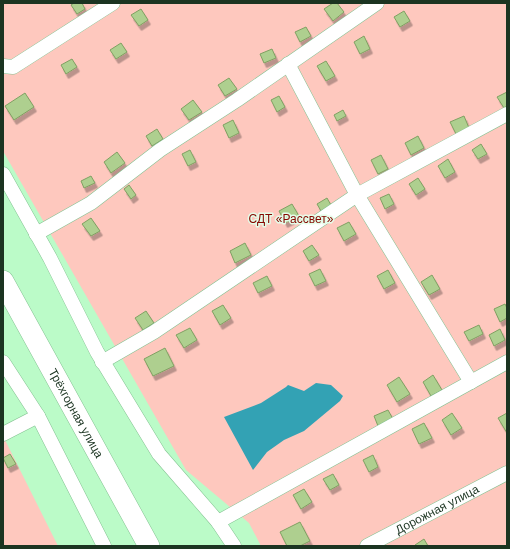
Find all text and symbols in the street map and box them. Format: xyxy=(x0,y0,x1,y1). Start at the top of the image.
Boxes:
park label: СДТ «Рассвет» xyxy=(249,212,334,226)
street label: Трёхгорная улица xyxy=(46,366,106,461)
street label: Дорожная улица xyxy=(393,482,482,537)

